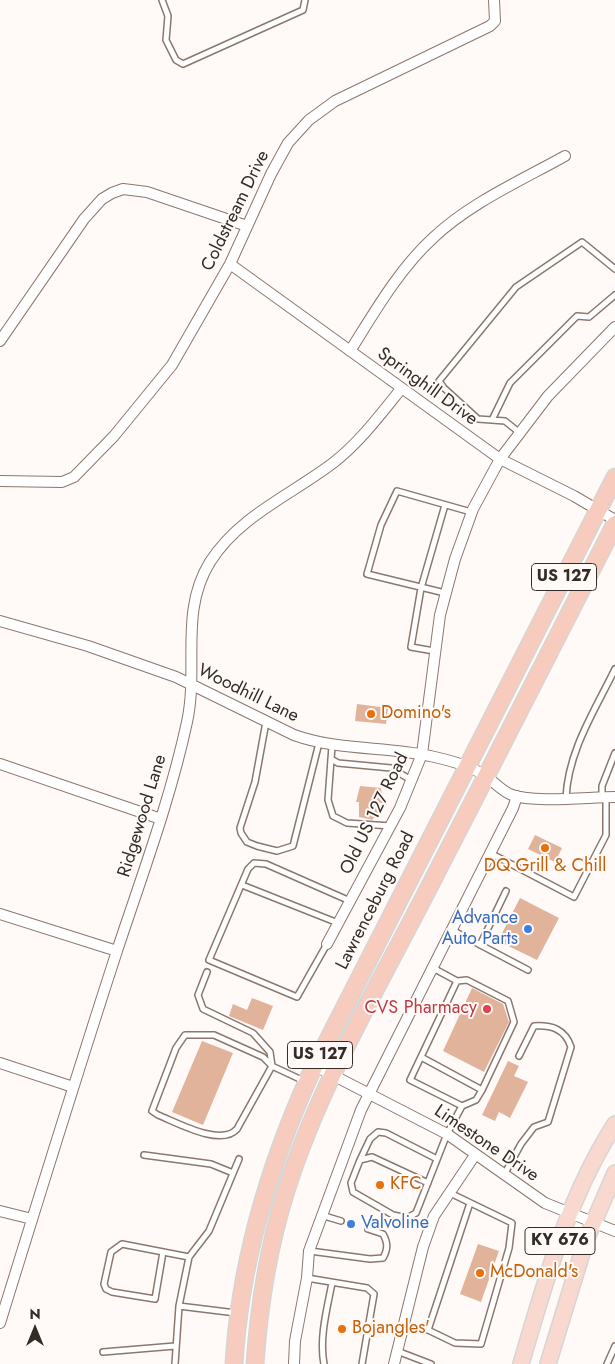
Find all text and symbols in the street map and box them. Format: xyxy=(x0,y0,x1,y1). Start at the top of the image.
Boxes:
street label: Coldstream Drive xyxy=(197,147,275,275)
street label: Springhill Drive xyxy=(373,343,481,431)
road number: US 127 xyxy=(532,564,596,590)
street label: Woodhill Lane xyxy=(194,660,302,728)
place label: Domino's xyxy=(381,703,451,725)
marker: Domino's xyxy=(365,708,377,720)
street label: Old US 127 Road xyxy=(336,750,414,878)
street label: Ridgewood Lane xyxy=(114,752,172,880)
street label: Lawrenceburg Road xyxy=(332,829,420,973)
marker: DQ Grill & Chill xyxy=(539,842,551,854)
place label: DQ Grill & Chill xyxy=(484,856,606,878)
place label: Advance Auto Parts xyxy=(442,908,518,951)
marker: Advance Auto Parts xyxy=(522,923,534,935)
place label: CVS Pharmacy xyxy=(364,998,477,1020)
marker: CVS Pharmacy xyxy=(481,1003,493,1015)
road number: US 127 xyxy=(288,1042,352,1068)
street label: Limestone Drive xyxy=(430,1101,542,1187)
place label: KFC xyxy=(390,1174,421,1196)
marker: KFC xyxy=(374,1179,386,1191)
place label: Valvoline xyxy=(361,1213,429,1235)
marker: Valvoline xyxy=(345,1218,357,1230)
road number: KY 676 xyxy=(525,1228,595,1254)
place label: McDonald's xyxy=(490,1262,578,1284)
marker: McDonald's xyxy=(474,1267,486,1279)
north arrow xyxy=(10,1304,60,1354)
text: N xyxy=(29,1304,41,1324)
place label: Bojangles' xyxy=(352,1318,430,1340)
marker: Bojangles' xyxy=(336,1323,348,1335)

